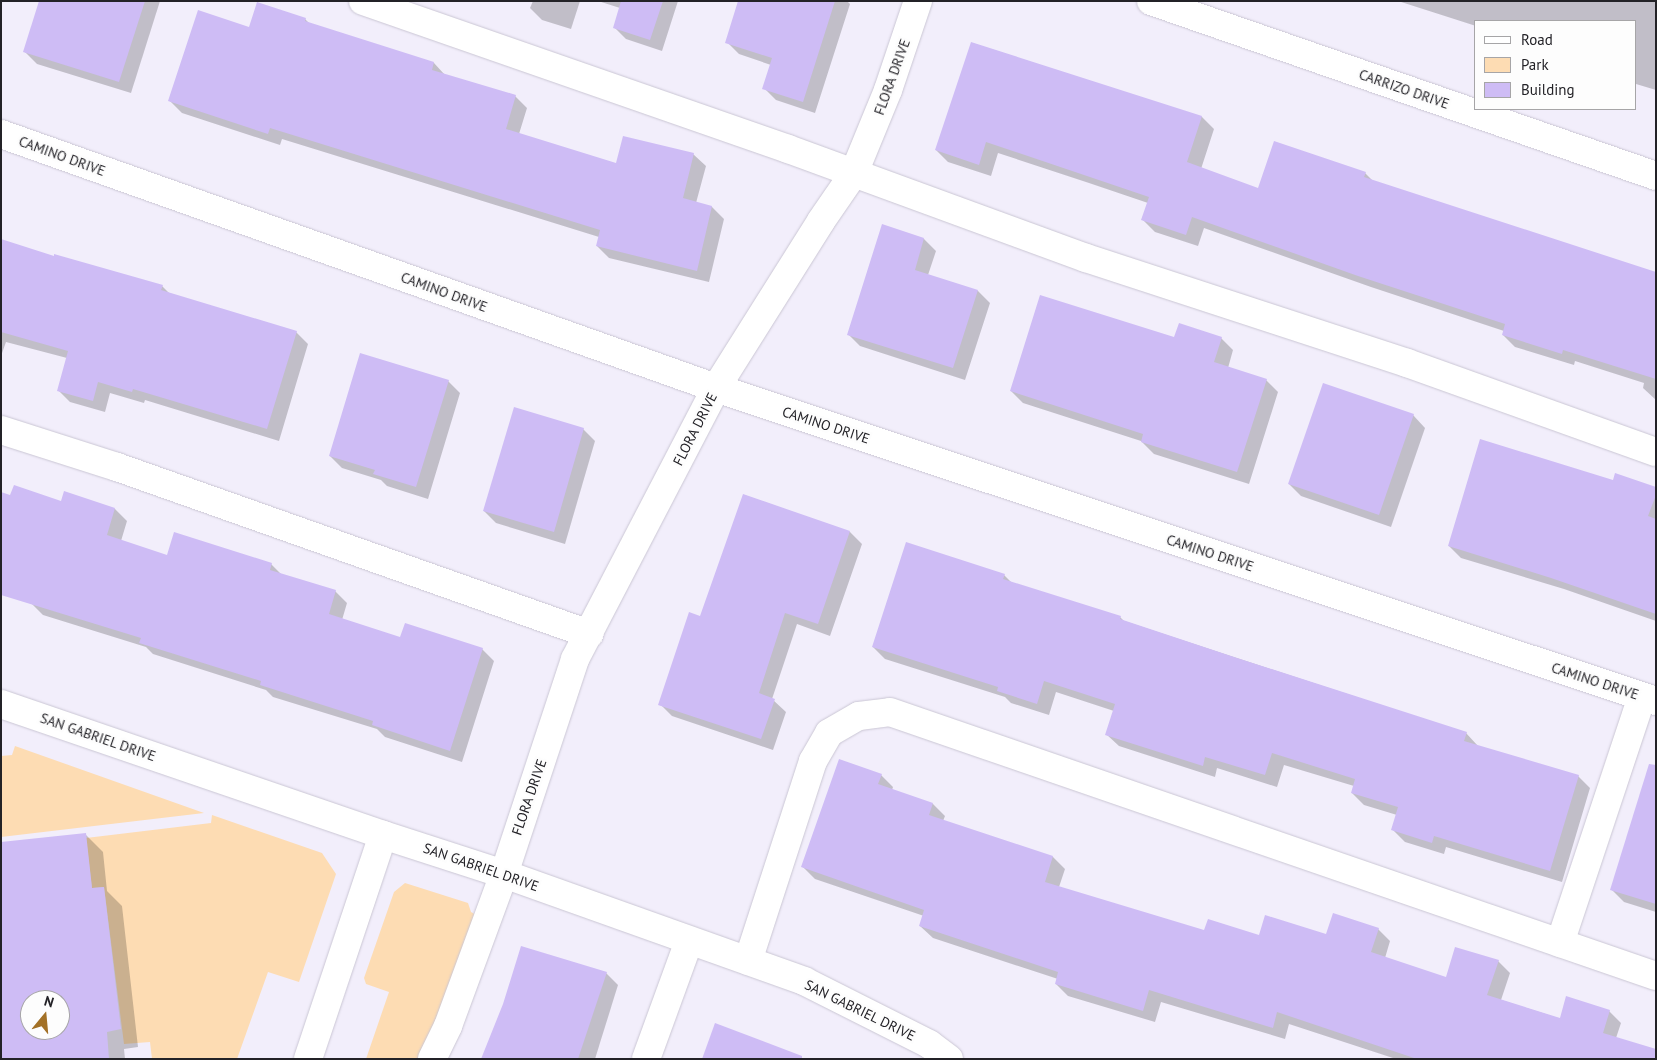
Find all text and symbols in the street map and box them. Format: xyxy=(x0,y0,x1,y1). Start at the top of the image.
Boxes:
legend xyxy=(1474,20,1637,110)
text: Road xyxy=(1521,30,1553,49)
street label: FLORA DRIVE xyxy=(870,37,914,117)
text: Park xyxy=(1521,55,1549,74)
street label: CARRIZO DRIVE xyxy=(1357,66,1451,112)
text: Building xyxy=(1521,80,1575,99)
street label: CAMINO DRIVE xyxy=(17,133,107,179)
street label: CAMINO DRIVE xyxy=(399,269,489,315)
street label: FLORA DRIVE xyxy=(669,390,721,468)
street label: CAMINO DRIVE xyxy=(780,403,872,447)
street label: CAMINO DRIVE xyxy=(1164,531,1256,575)
street label: CAMINO DRIVE xyxy=(1549,659,1641,703)
street label: SAN GABRIEL DRIVE xyxy=(38,709,158,765)
street label: FLORA DRIVE xyxy=(508,756,550,838)
street label: SAN GABRIEL DRIVE xyxy=(421,839,541,895)
street label: SAN GABRIEL DRIVE xyxy=(802,976,918,1044)
north arrow xyxy=(20,990,70,1040)
text: N xyxy=(42,992,56,1012)

